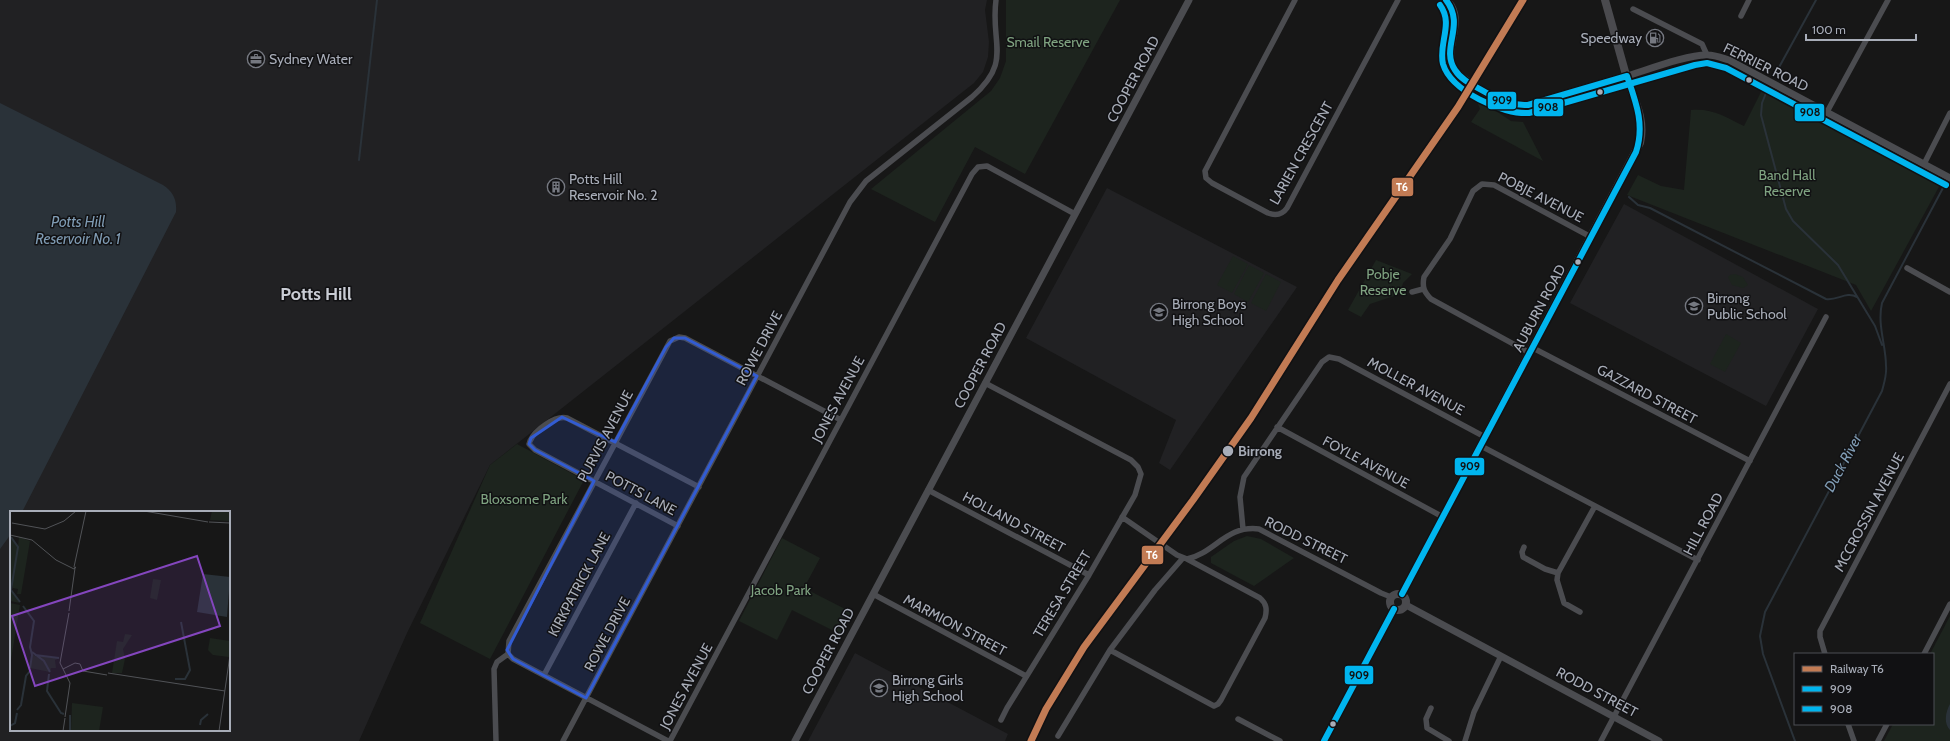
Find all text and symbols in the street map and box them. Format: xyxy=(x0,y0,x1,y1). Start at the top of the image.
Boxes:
scale bar xyxy=(1806,16,1916,42)
text: 100 m xyxy=(1812,22,1846,37)
fuel station icon: Speedway xyxy=(1645,28,1665,48)
place label: Speedway xyxy=(1580,29,1642,47)
park label: Smail Reserve xyxy=(1006,33,1090,51)
street label: COOPER ROAD xyxy=(1103,33,1163,125)
street label: FERRIER ROAD xyxy=(1720,39,1812,95)
office icon: Sydney Water xyxy=(246,49,266,69)
place label: Sydney Water xyxy=(269,50,353,68)
unlabelled marker xyxy=(1744,75,1754,85)
unlabelled marker xyxy=(1595,87,1605,97)
line badge: 909 xyxy=(1487,91,1517,110)
text: 909 xyxy=(1492,93,1512,107)
street label: LARIEN CRESCENT xyxy=(1265,98,1337,208)
line badge: 908 xyxy=(1533,98,1564,117)
text: 908 xyxy=(1538,100,1559,114)
line badge: 908 xyxy=(1794,103,1825,122)
text: 908 xyxy=(1800,105,1821,119)
park label: Band Hall Reserve xyxy=(1759,166,1816,200)
street label: POBJE AVENUE xyxy=(1495,168,1587,226)
place label: Potts Hill Reservoir No. 2 xyxy=(569,170,658,204)
building icon: Potts Hill Reservoir No. 2 xyxy=(546,177,566,197)
line badge: T6 xyxy=(1391,177,1414,197)
text: T6 xyxy=(1396,180,1408,194)
water label: Potts Hill Reservoir No. 1 xyxy=(35,213,121,248)
unlabelled marker xyxy=(1573,257,1583,267)
street label: AUBURN ROAD xyxy=(1508,261,1570,355)
park label: Pobje Reserve xyxy=(1360,265,1406,299)
district label: Potts Hill xyxy=(280,283,352,305)
place label: Birrong Public School xyxy=(1707,289,1787,323)
place label: Birrong Boys High School xyxy=(1172,295,1246,329)
school or university icon: Birrong Public School xyxy=(1684,296,1704,316)
school or university icon: Birrong Boys High School xyxy=(1149,302,1169,322)
street label: ROWE DRIVE xyxy=(732,307,786,388)
street label: COOPER ROAD xyxy=(950,319,1010,411)
street label: JONES AVENUE xyxy=(807,353,868,446)
street label: MOLLER AVENUE xyxy=(1364,353,1468,419)
street label: GAZZARD STREET xyxy=(1594,360,1701,428)
street label: PURVIS AVENUE xyxy=(573,387,637,485)
water label: Duck River xyxy=(1820,430,1866,495)
street label: FOYLE AVENUE xyxy=(1320,432,1413,492)
place label: Birrong xyxy=(1238,442,1282,460)
marker: Birrong xyxy=(1221,444,1235,458)
street label: MCCROSSIN AVENUE xyxy=(1830,449,1908,575)
line badge: 909 xyxy=(1454,457,1485,476)
text: 909 xyxy=(1460,459,1480,473)
street label: POTTS LANE xyxy=(602,467,680,519)
street label: HOLLAND STREET xyxy=(960,487,1069,557)
park label: Bloxsome Park xyxy=(481,490,568,508)
street label: HILL ROAD xyxy=(1679,490,1727,558)
inset map xyxy=(10,511,230,731)
street label: RODD STREET xyxy=(1262,512,1351,568)
street label: KIRKPATRICK LANE xyxy=(544,529,614,639)
line badge: T6 xyxy=(1141,545,1164,565)
street label: TERESA STREET xyxy=(1029,547,1095,641)
text: T6 xyxy=(1146,548,1158,562)
park label: Jacob Park xyxy=(750,581,812,599)
street label: MARMION STREET xyxy=(900,590,1010,660)
street label: ROWE DRIVE xyxy=(580,593,634,674)
street label: COOPER ROAD xyxy=(798,605,858,697)
street label: JONES AVENUE xyxy=(655,640,716,733)
legend xyxy=(1794,653,1934,725)
text: Railway T6 xyxy=(1830,661,1884,676)
street label: RODD STREET xyxy=(1553,663,1641,721)
line badge: 909 xyxy=(1344,665,1374,685)
text: 909 xyxy=(1349,668,1369,682)
place label: Birrong Girls High School xyxy=(892,671,964,705)
school or university icon: Birrong Girls High School xyxy=(869,678,889,698)
text: 909 xyxy=(1830,681,1852,696)
text: 908 xyxy=(1830,701,1852,716)
unlabelled marker xyxy=(1328,719,1338,729)

